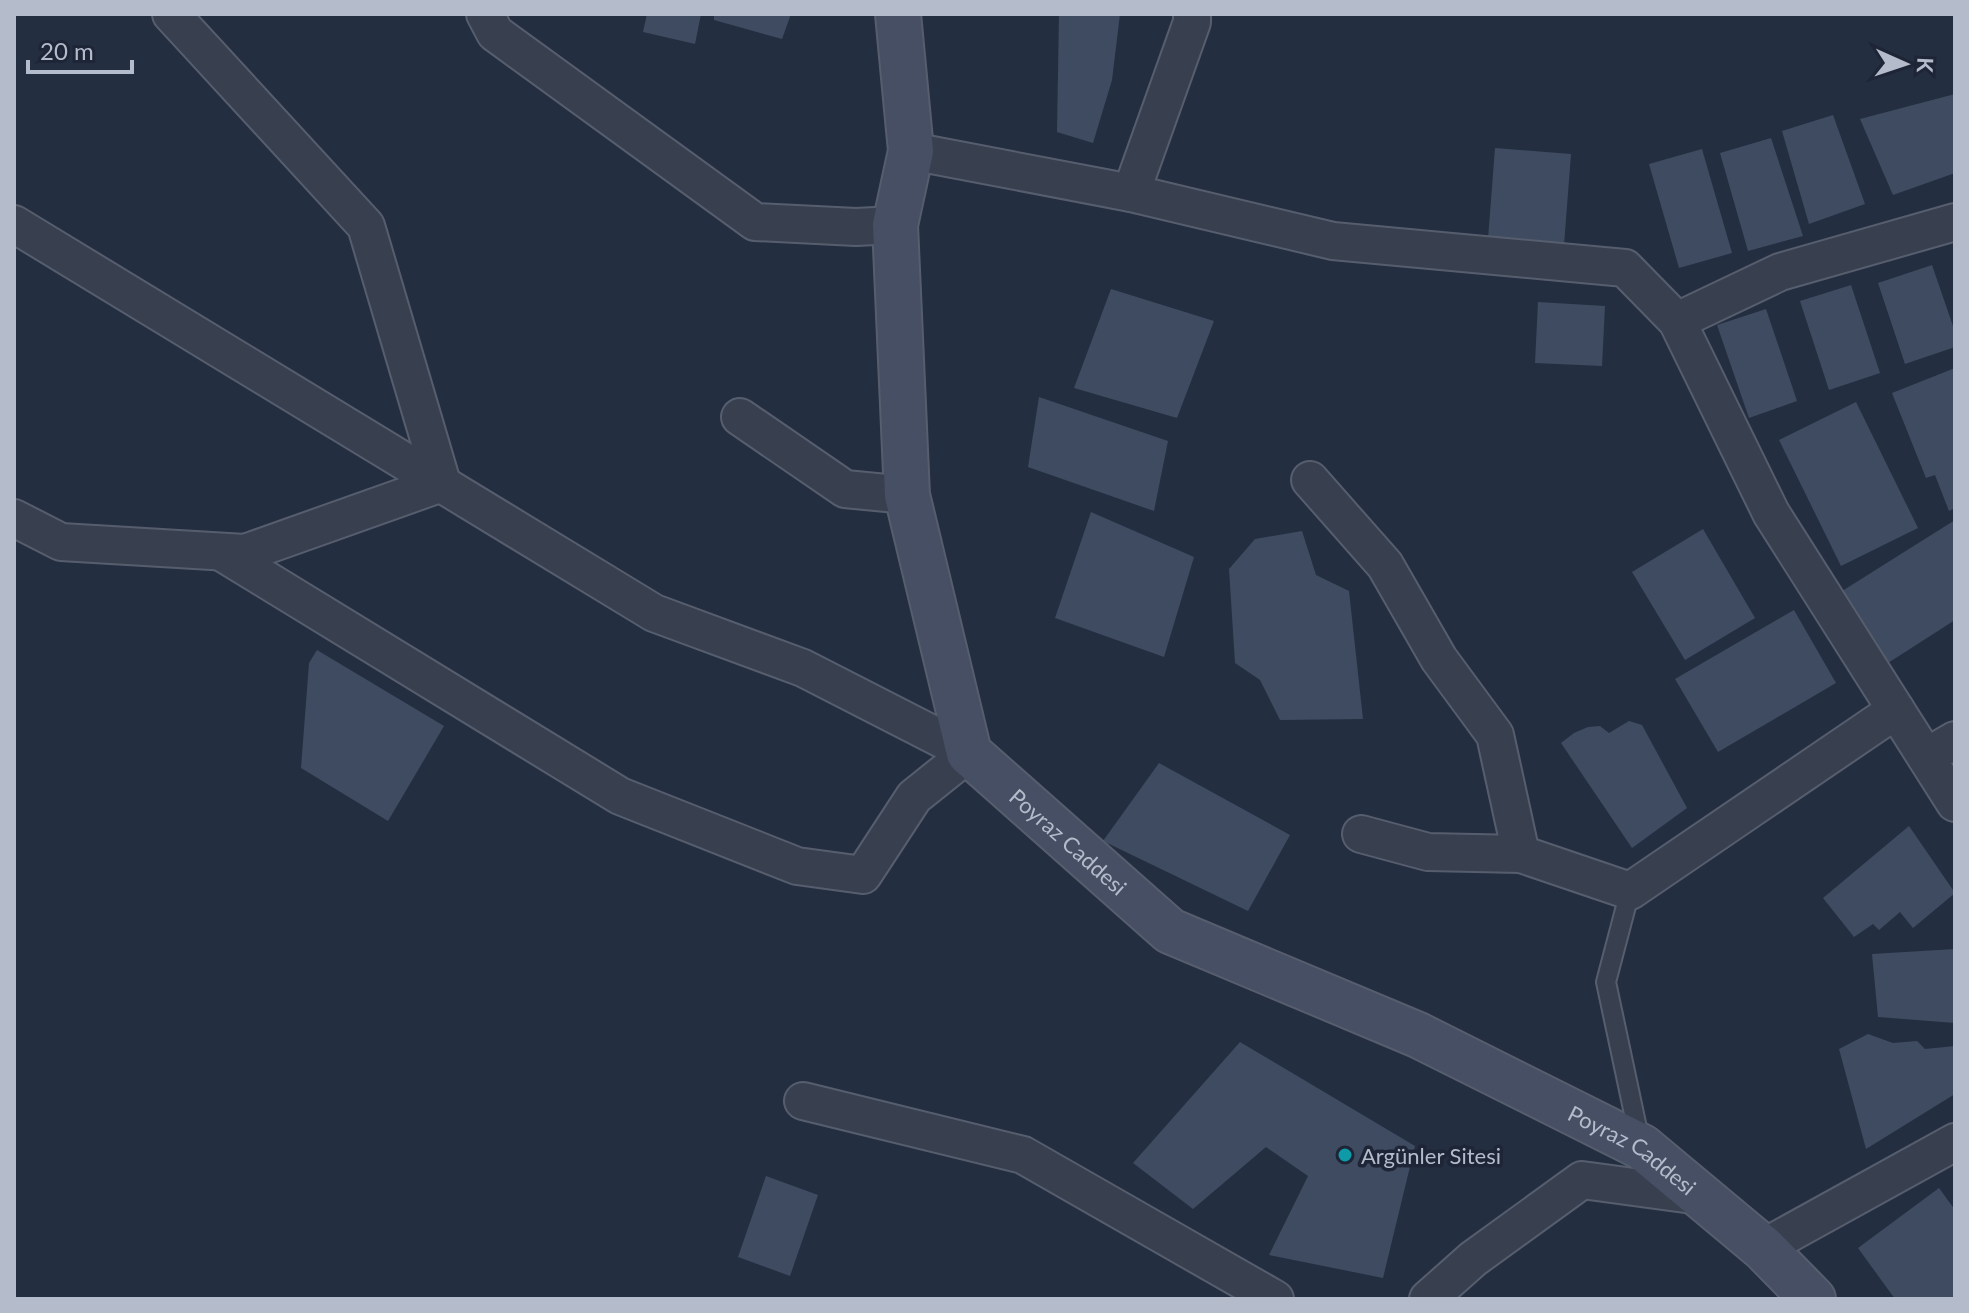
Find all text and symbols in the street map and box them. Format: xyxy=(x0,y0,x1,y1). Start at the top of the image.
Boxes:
scale bar xyxy=(28,24,132,74)
north arrow xyxy=(1865,24,1945,104)
text: 20 m xyxy=(40,36,94,65)
text: K xyxy=(1912,57,1939,74)
street label: Poyraz Caddesi xyxy=(1005,782,1133,900)
street label: Poyraz Caddesi xyxy=(1564,1099,1702,1200)
place label: Argünler Sitesi xyxy=(1361,1142,1501,1169)
marker: Argünler Sitesi xyxy=(1336,1146,1354,1164)

